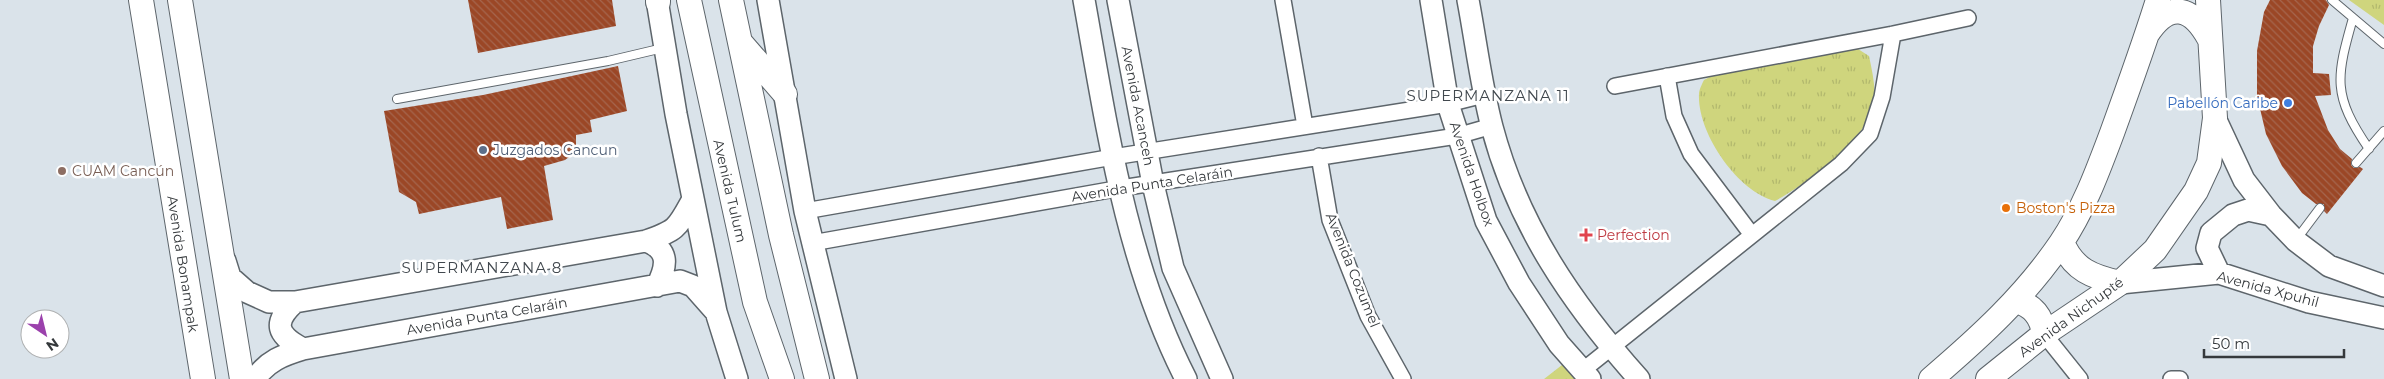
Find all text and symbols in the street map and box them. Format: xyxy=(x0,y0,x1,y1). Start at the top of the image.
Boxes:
street label: Avenida Acanceh xyxy=(1118,45,1158,167)
district label: SUPERMANZANA 11 xyxy=(1406,86,1570,105)
place label: Pabellón Caribe xyxy=(2167,94,2278,112)
marker: Pabellón Caribe xyxy=(2282,97,2294,109)
street label: Avenida Holbox xyxy=(1446,119,1499,229)
street label: Avenida Tulum xyxy=(709,138,751,244)
place label: Juzgados Cancun xyxy=(492,141,617,159)
marker: Juzgados Cancun xyxy=(477,144,489,156)
place label: CUAM Cancún xyxy=(72,162,174,180)
street label: Avenida Punta Celaráin xyxy=(1070,162,1234,206)
marker: CUAM Cancún xyxy=(56,165,68,177)
street label: Avenida Bonampak xyxy=(163,194,203,334)
place label: Boston's Pizza xyxy=(2016,199,2116,217)
marker: Boston's Pizza xyxy=(2000,202,2012,214)
street label: Avenida Cozumel xyxy=(1322,210,1384,330)
place label: Perfection xyxy=(1597,226,1670,244)
marker: Perfection xyxy=(1579,228,1593,242)
district label: SUPERMANZANA 8 xyxy=(402,258,562,277)
street label: Avenida Xpuhil xyxy=(2215,267,2321,311)
street label: Avenida Nichupté xyxy=(2015,273,2127,361)
street label: Avenida Punta Celaráin xyxy=(405,293,569,339)
north arrow xyxy=(20,309,70,359)
scale bar xyxy=(2204,326,2344,358)
text: N xyxy=(43,334,62,355)
text: 50 m xyxy=(2212,334,2250,353)

